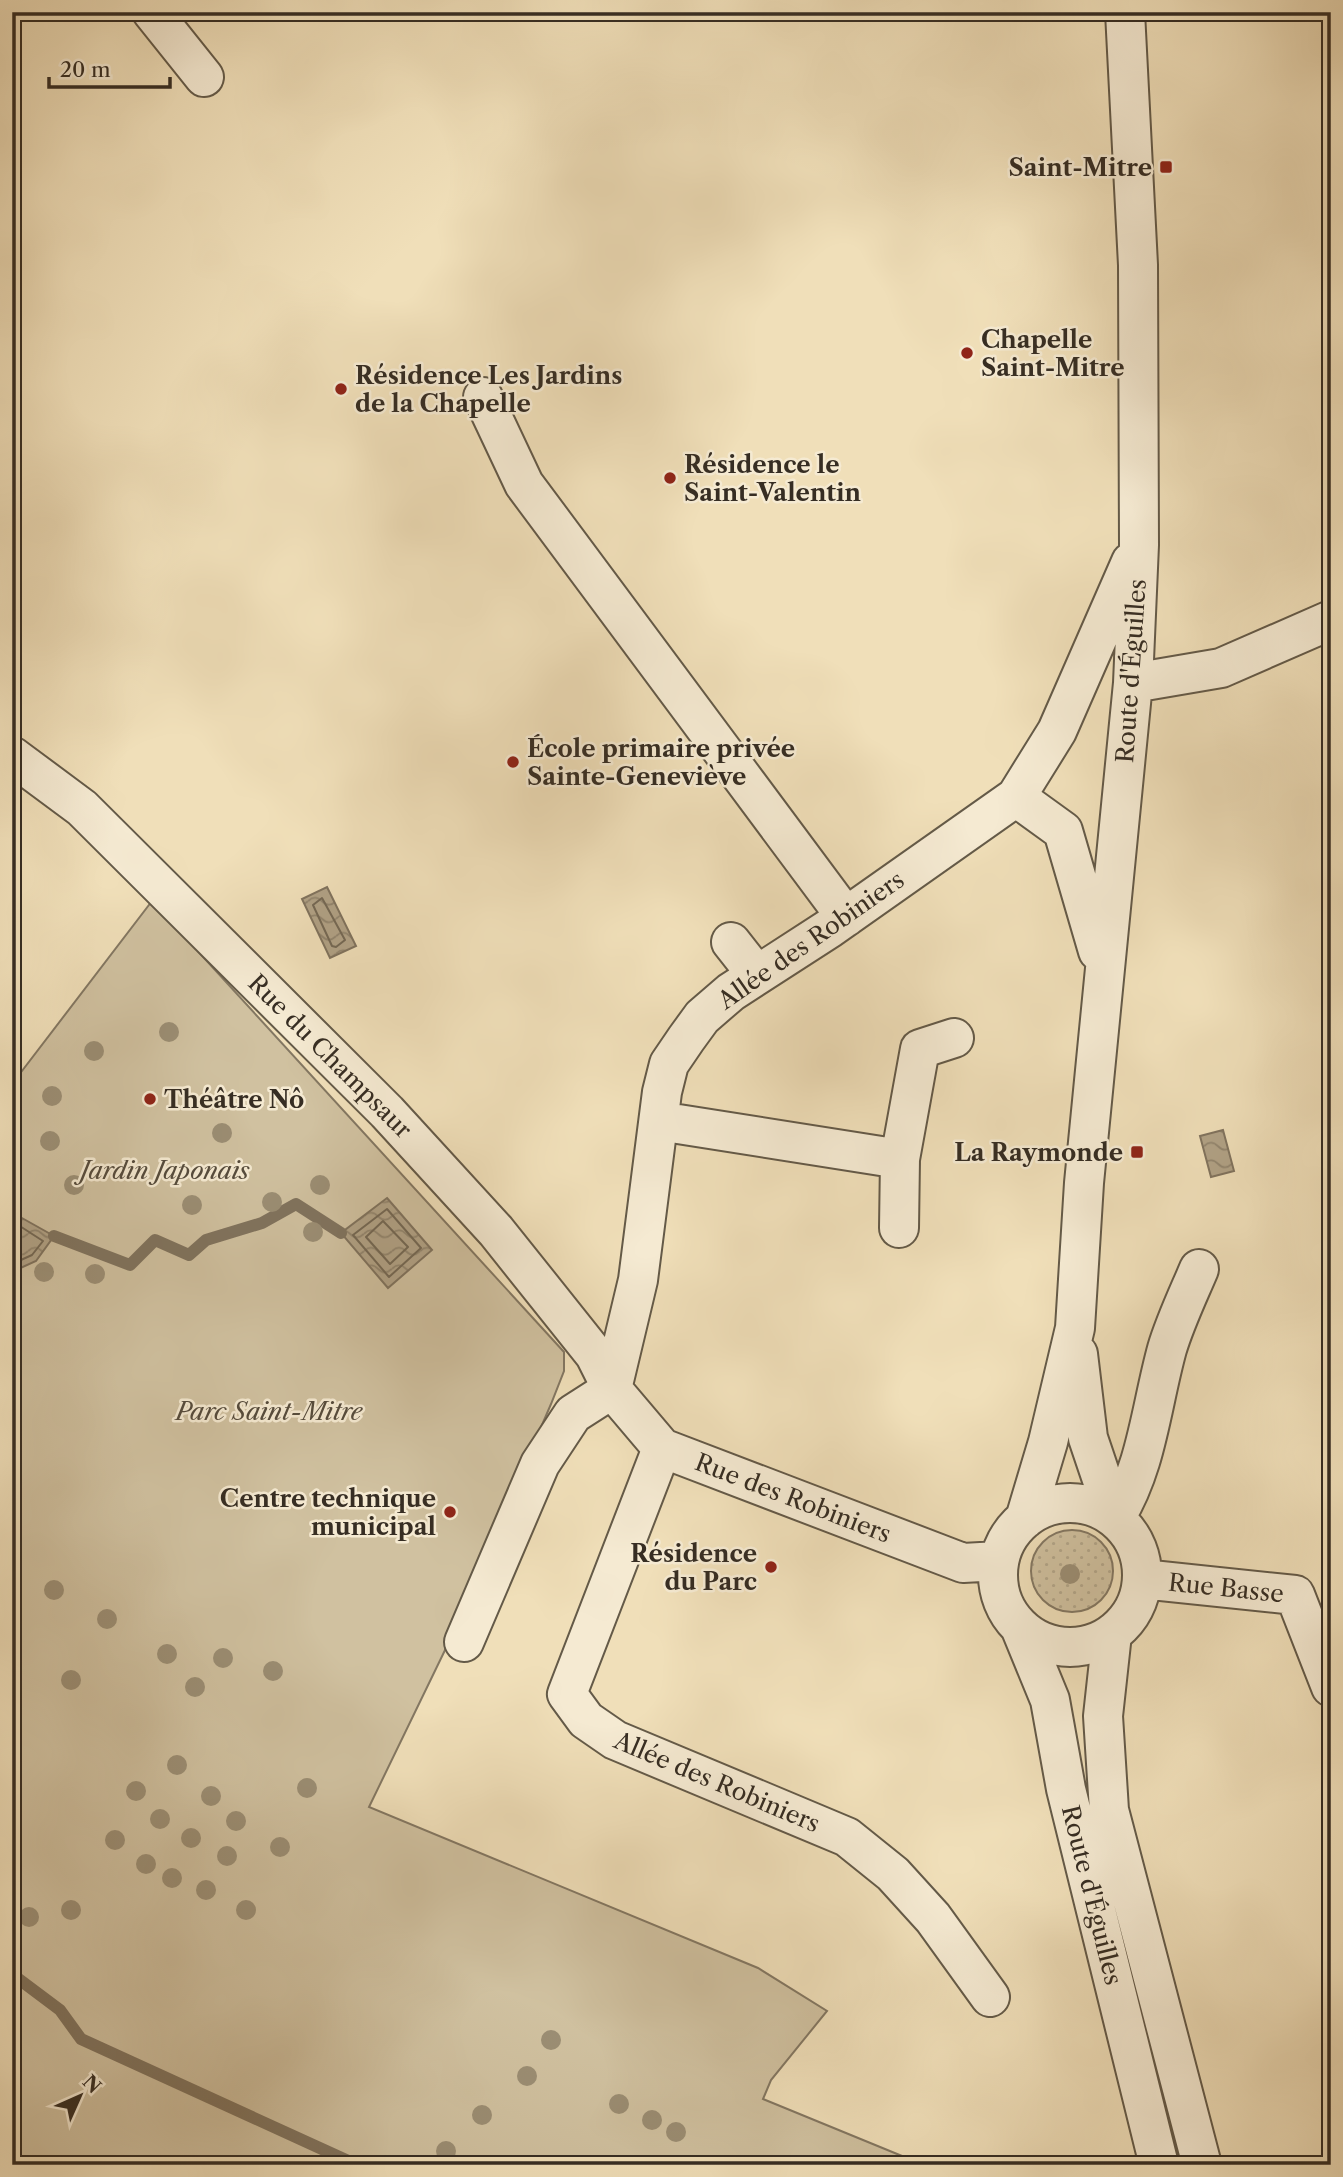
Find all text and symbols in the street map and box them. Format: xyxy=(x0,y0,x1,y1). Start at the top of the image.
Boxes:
scale bar xyxy=(49,46,170,90)
text: 20 m xyxy=(60,57,111,82)
place label: Saint-Mitre xyxy=(1008,153,1152,182)
marker: Saint-Mitre xyxy=(1158,159,1174,175)
place label: Chapelle Saint-Mitre xyxy=(981,325,1125,382)
marker: Chapelle Saint-Mitre xyxy=(959,345,975,361)
place label: Résidence Les Jardins de la Chapelle xyxy=(355,361,622,418)
marker: Résidence Les Jardins de la Chapelle xyxy=(333,381,349,397)
place label: Résidence le Saint-Valentin xyxy=(684,450,862,507)
marker: Résidence le Saint-Valentin xyxy=(662,470,678,486)
street label: Route d'Éguilles xyxy=(1110,578,1152,764)
place label: École primaire privée Sainte-Geneviève xyxy=(527,734,795,791)
marker: École primaire privée Sainte-Geneviève xyxy=(505,754,521,770)
street label: Allée des Robiniers xyxy=(712,865,910,1016)
street label: Rue du Champsaur xyxy=(242,968,418,1144)
place label: Théâtre Nô xyxy=(164,1085,304,1114)
marker: Théâtre Nô xyxy=(142,1091,158,1107)
place label: La Raymonde xyxy=(954,1138,1123,1167)
marker: La Raymonde xyxy=(1129,1144,1145,1160)
park label: Jardin Japonais xyxy=(73,1156,250,1185)
park label: Parc Saint-Mitre xyxy=(174,1397,364,1426)
street label: Rue des Robiniers xyxy=(691,1447,895,1549)
place label: Centre technique municipal xyxy=(220,1484,436,1541)
marker: Centre technique municipal xyxy=(442,1504,458,1520)
place label: Résidence du Parc xyxy=(630,1539,757,1596)
marker: Résidence du Parc xyxy=(763,1559,779,1575)
street label: Rue Basse xyxy=(1167,1568,1285,1608)
street label: Allée des Robiniers xyxy=(609,1725,824,1838)
street label: Route d'Éguilles xyxy=(1056,1802,1128,1988)
north arrow xyxy=(46,2062,116,2132)
text: N xyxy=(78,2070,106,2098)

